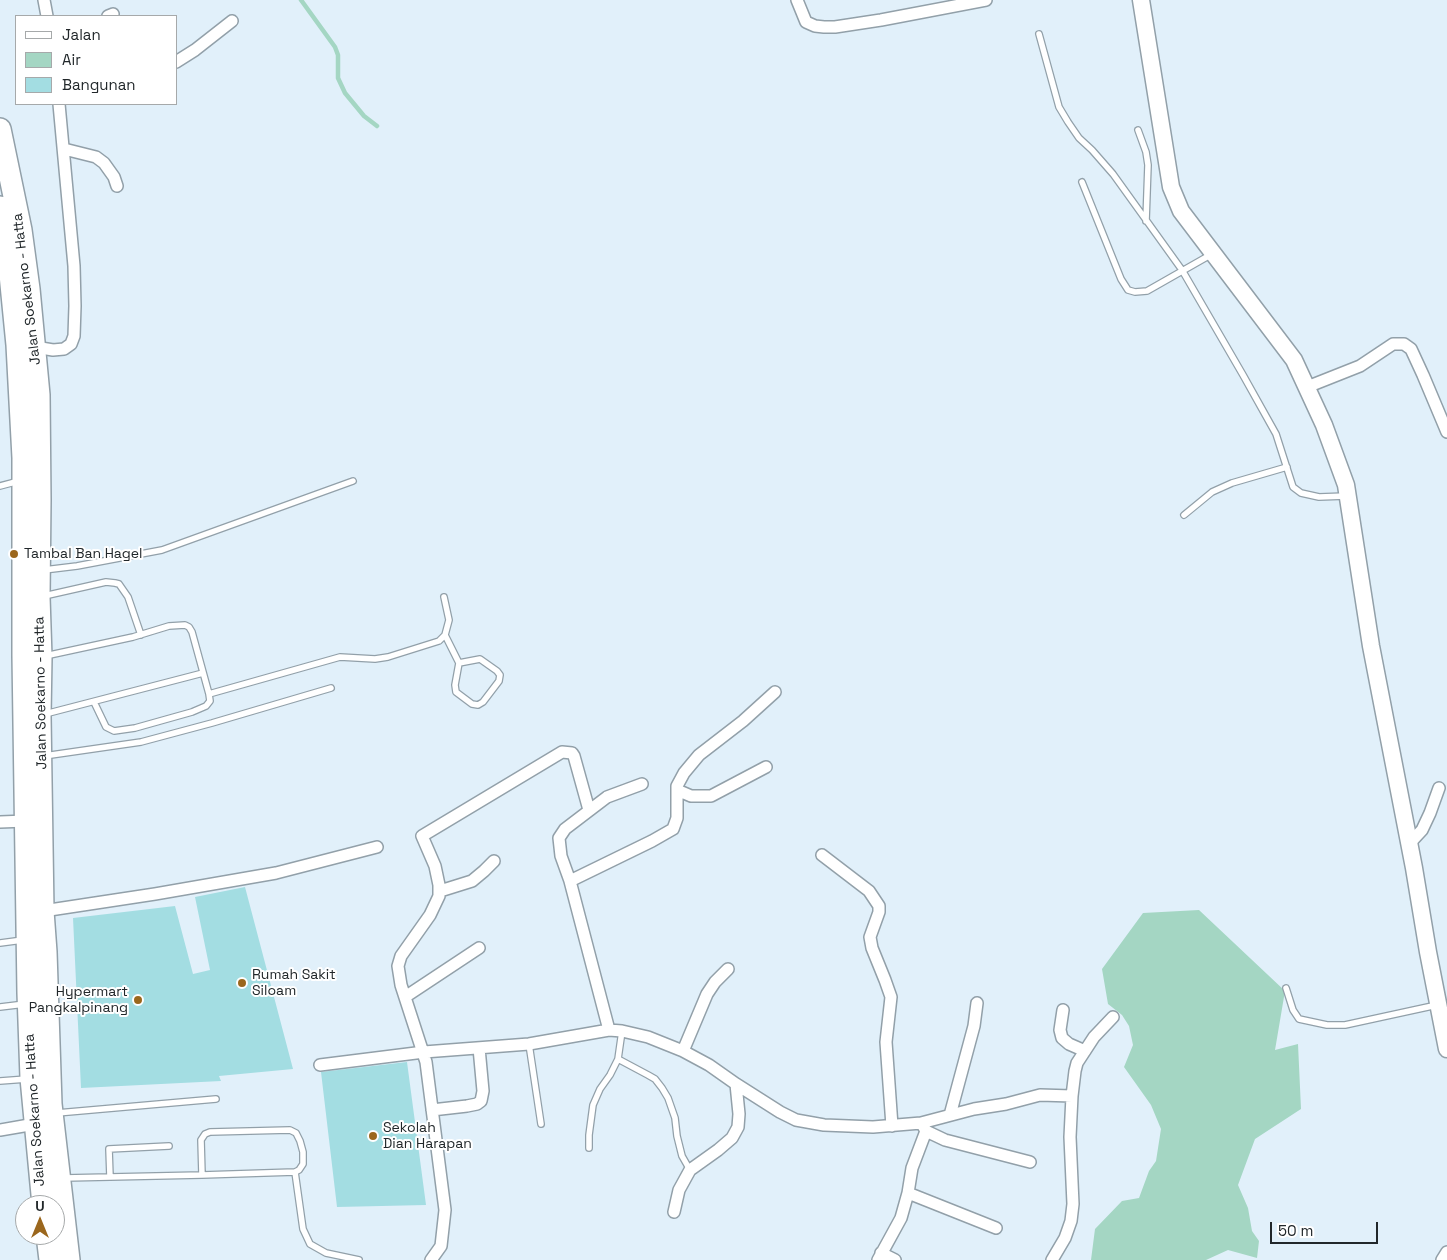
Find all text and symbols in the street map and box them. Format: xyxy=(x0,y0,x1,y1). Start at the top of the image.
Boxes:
legend xyxy=(15,15,178,105)
text: Jalan xyxy=(62,25,101,44)
text: Air xyxy=(62,50,81,69)
text: Bangunan xyxy=(62,75,136,94)
street label: Jalan Soekarno - Hatta xyxy=(9,212,45,366)
place label: Tambal Ban Hagel xyxy=(24,546,142,562)
marker: Tambal Ban Hagel xyxy=(8,548,20,560)
street label: Jalan Soekarno - Hatta xyxy=(31,616,51,770)
place label: Rumah Sakit Siloam xyxy=(252,967,336,1000)
marker: Rumah Sakit Siloam xyxy=(236,977,248,989)
place label: Hypermart Pangkalpinang xyxy=(29,984,128,1016)
marker: Hypermart Pangkalpinang xyxy=(132,994,144,1006)
street label: Jalan Soekarno - Hatta xyxy=(21,1033,49,1187)
place label: Sekolah Dian Harapan xyxy=(383,1120,472,1152)
marker: Sekolah Dian Harapan xyxy=(367,1130,379,1142)
north arrow xyxy=(15,1195,65,1245)
text: U xyxy=(35,1197,45,1215)
scale bar xyxy=(1272,1212,1380,1244)
text: 50 m xyxy=(1278,1221,1313,1240)

